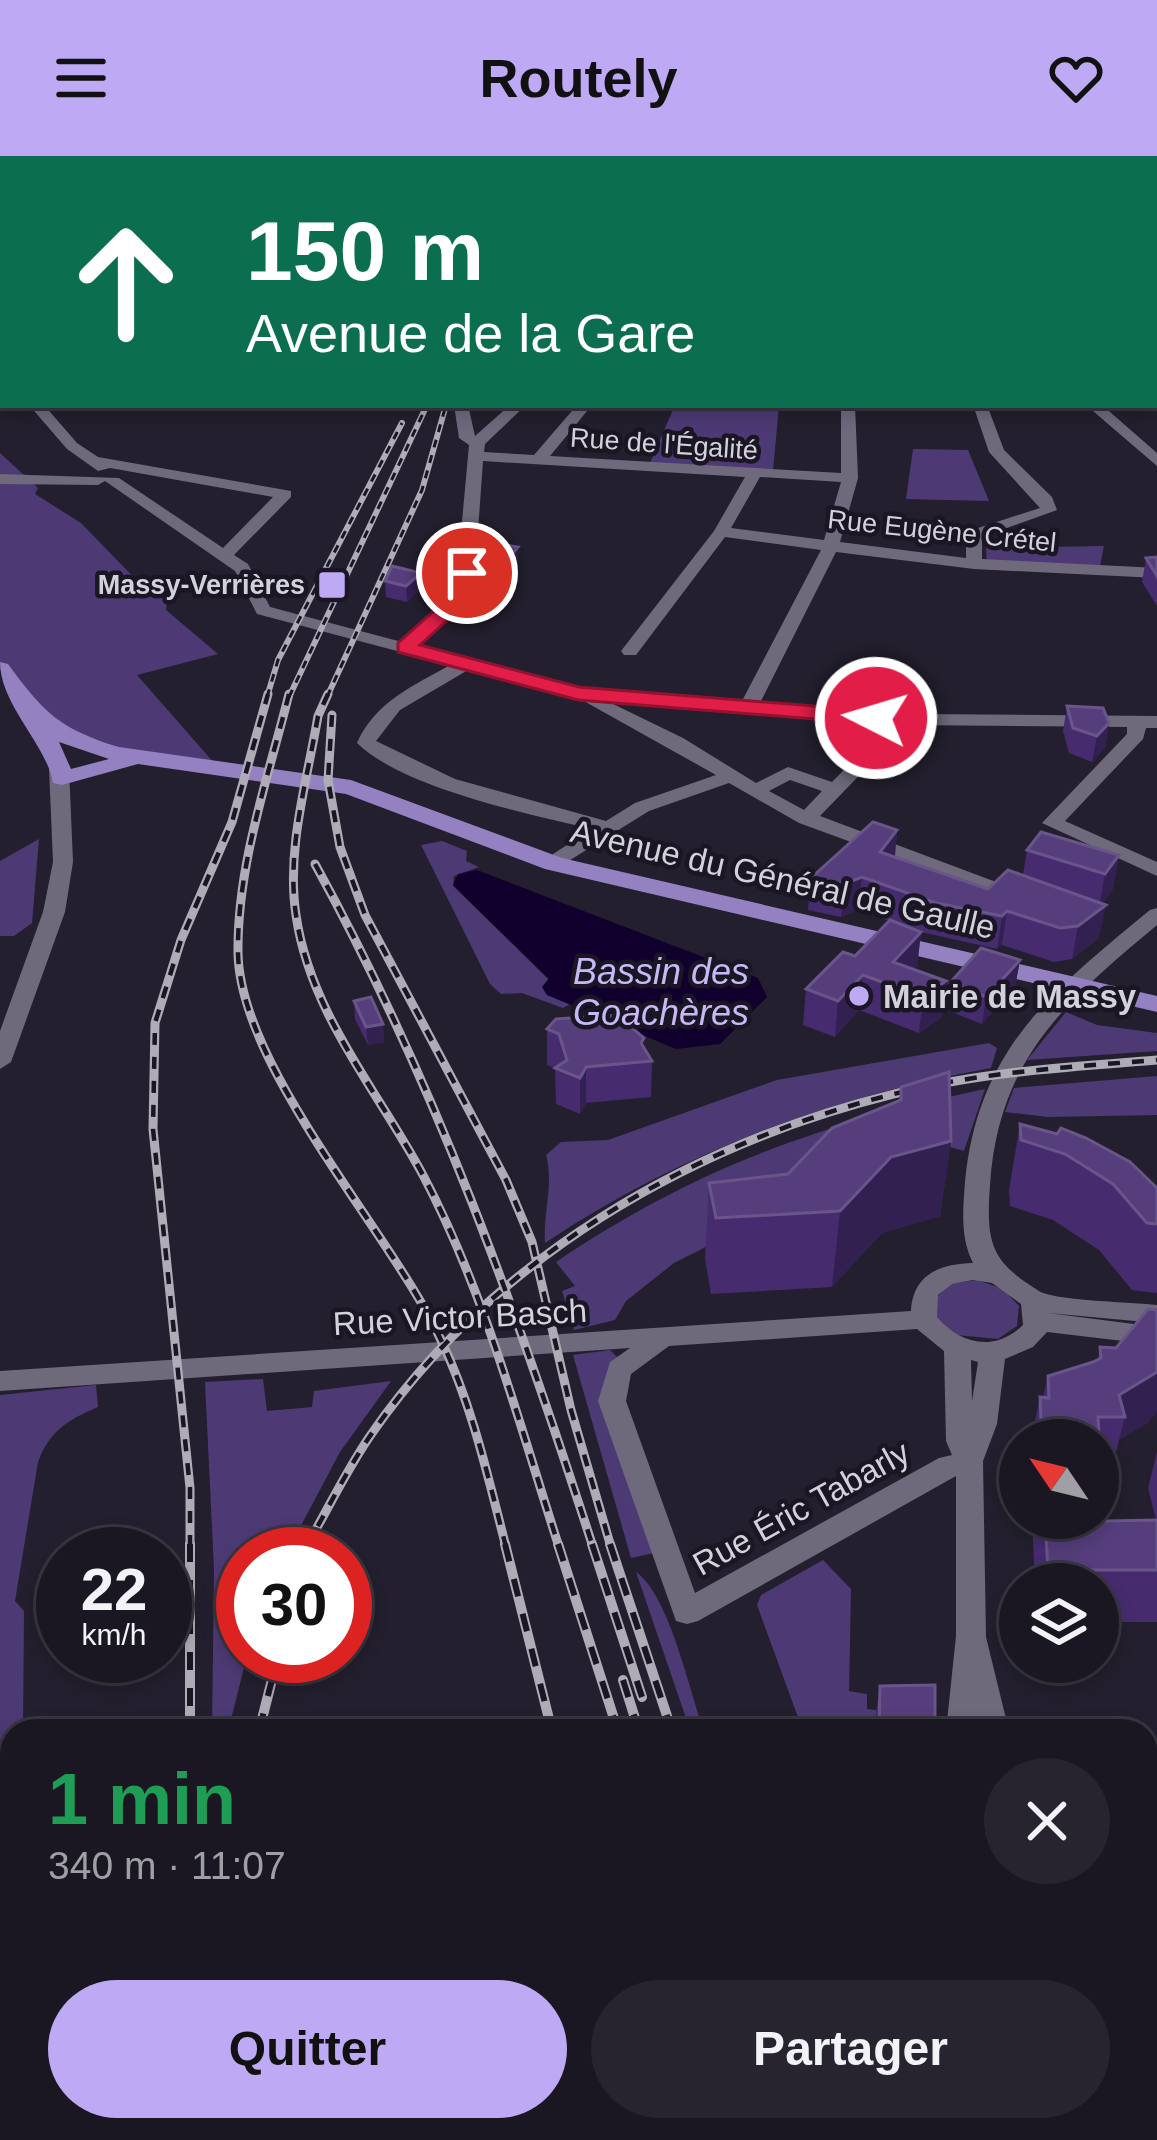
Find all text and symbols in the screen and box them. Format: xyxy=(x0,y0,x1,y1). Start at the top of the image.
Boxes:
icon: menu xyxy=(48,45,114,111)
icon: heart xyxy=(1043,45,1109,111)
text: Routely xyxy=(479,48,678,108)
icon: ahead xyxy=(48,204,204,360)
text: 150 m xyxy=(246,204,484,298)
text: Avenue de la Gare xyxy=(246,303,695,363)
street label: Rue de l'Égalité xyxy=(569,422,759,466)
street label: Rue Eugène Crétel xyxy=(826,504,1058,558)
pin xyxy=(416,522,518,624)
icon: arrive xyxy=(434,540,500,606)
marker: Massy-Verrières xyxy=(316,569,348,601)
place label: Massy-Verrières xyxy=(98,570,305,600)
position arrow xyxy=(813,655,939,781)
street label: Avenue du Général de Gaulle xyxy=(567,812,999,946)
water label: Bassin des Goachères xyxy=(573,951,749,1033)
place label: Mairie de Massy xyxy=(883,978,1137,1015)
marker: Mairie de Massy xyxy=(846,983,872,1009)
street label: Rue Victor Basch xyxy=(332,1292,588,1342)
north arrow xyxy=(999,1419,1119,1539)
map controls xyxy=(999,1419,1119,1683)
street label: Rue Éric Tabarly xyxy=(686,1433,916,1583)
speed limit sign: 30 xyxy=(216,1527,372,1683)
text: 22 xyxy=(81,1556,147,1623)
button: layers xyxy=(999,1563,1119,1683)
text: km/h xyxy=(81,1618,147,1651)
button: close xyxy=(984,1758,1110,1884)
text: 1 min xyxy=(48,1759,236,1839)
text: 340 m · 11:07 xyxy=(48,1844,286,1887)
button: Quitter xyxy=(48,1980,567,2118)
button: Partager xyxy=(591,1980,1110,2118)

